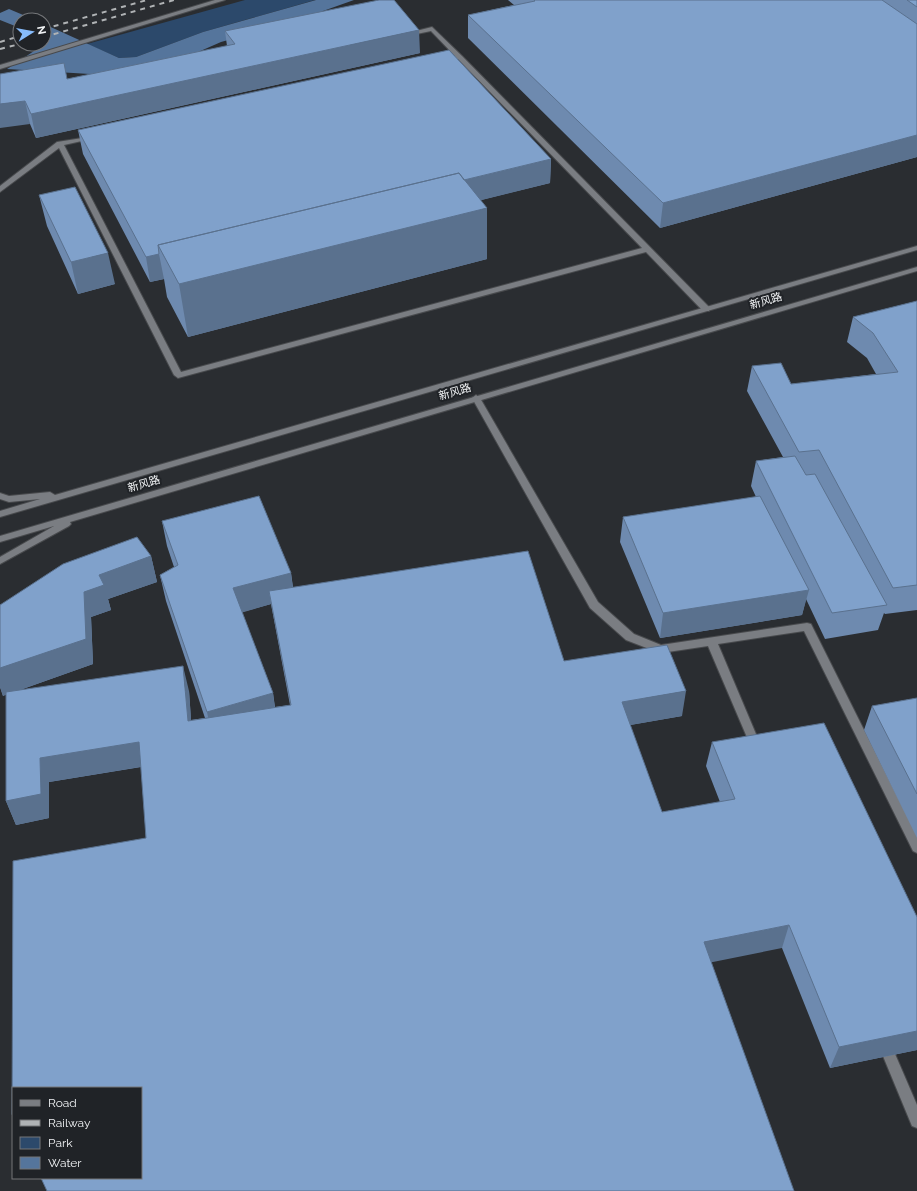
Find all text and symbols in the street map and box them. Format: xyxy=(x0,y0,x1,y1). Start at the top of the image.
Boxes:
north arrow xyxy=(12,12,52,52)
text: N xyxy=(34,25,49,36)
street label: 新风路 xyxy=(748,290,784,312)
street label: 新风路 xyxy=(437,381,473,403)
street label: 新风路 xyxy=(126,473,162,495)
legend xyxy=(12,1087,142,1179)
text: Road xyxy=(48,1096,77,1110)
text: Railway xyxy=(48,1116,91,1130)
text: Park xyxy=(48,1136,73,1150)
text: Water xyxy=(48,1156,82,1170)

